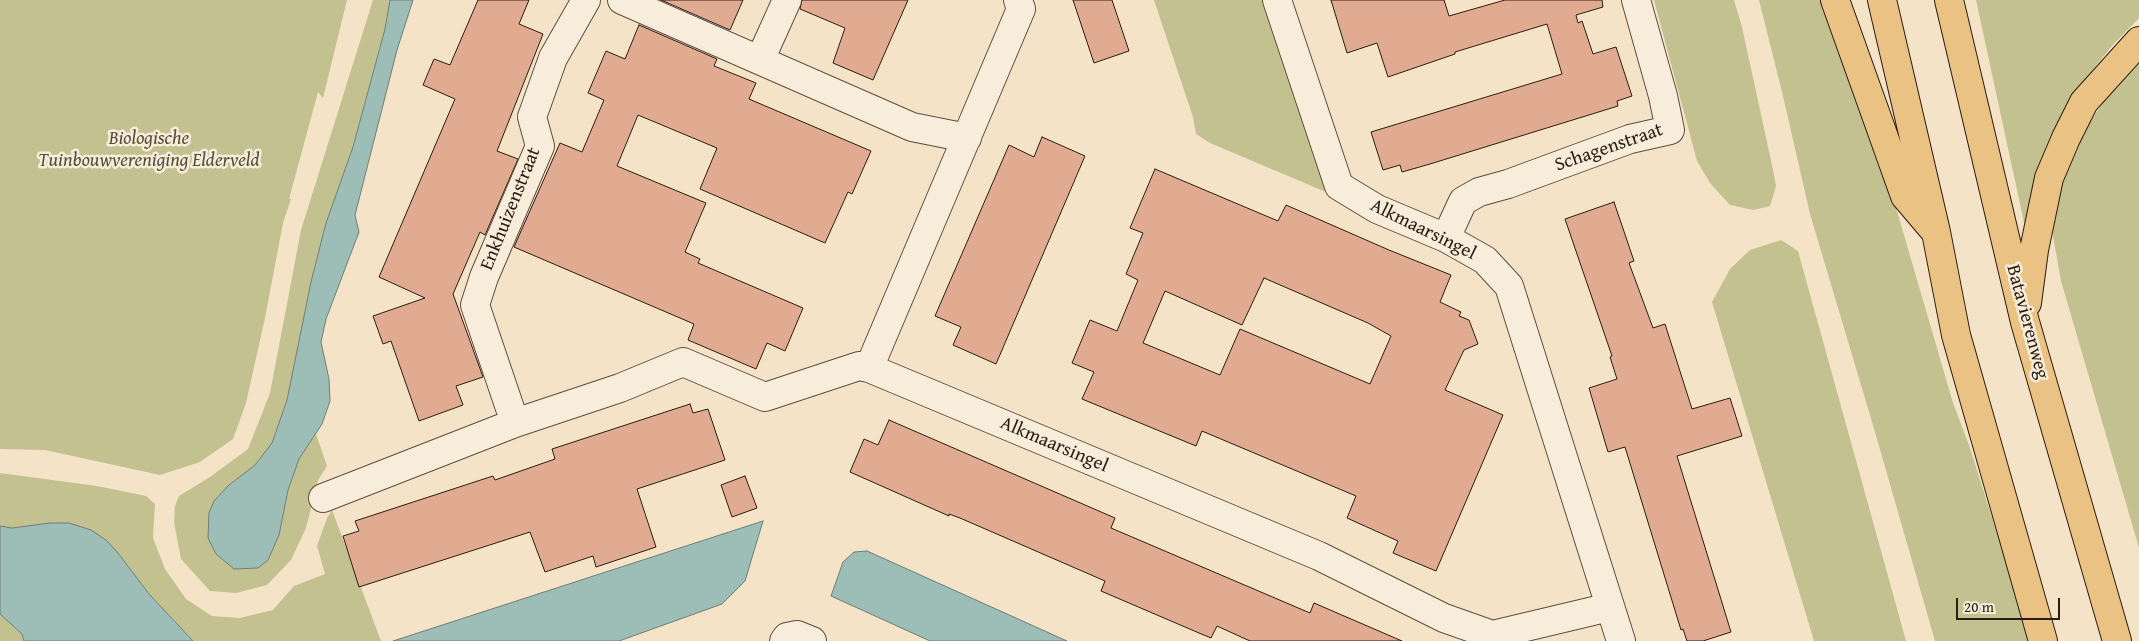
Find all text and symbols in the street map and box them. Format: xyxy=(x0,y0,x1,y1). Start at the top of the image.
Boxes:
street label: Schagenstraat xyxy=(1552,119,1666,177)
park label: Biologische Tuinbouwvereniging Elderveld xyxy=(38,128,260,172)
street label: Enkhuizenstraat xyxy=(476,144,546,274)
street label: Alkmaarsingel xyxy=(1366,195,1480,265)
street label: Batavierenweg xyxy=(2001,262,2053,382)
street label: Alkmaarsingel xyxy=(997,412,1111,478)
scale bar xyxy=(1959,588,2063,620)
text: 20 m xyxy=(1964,596,1994,617)

